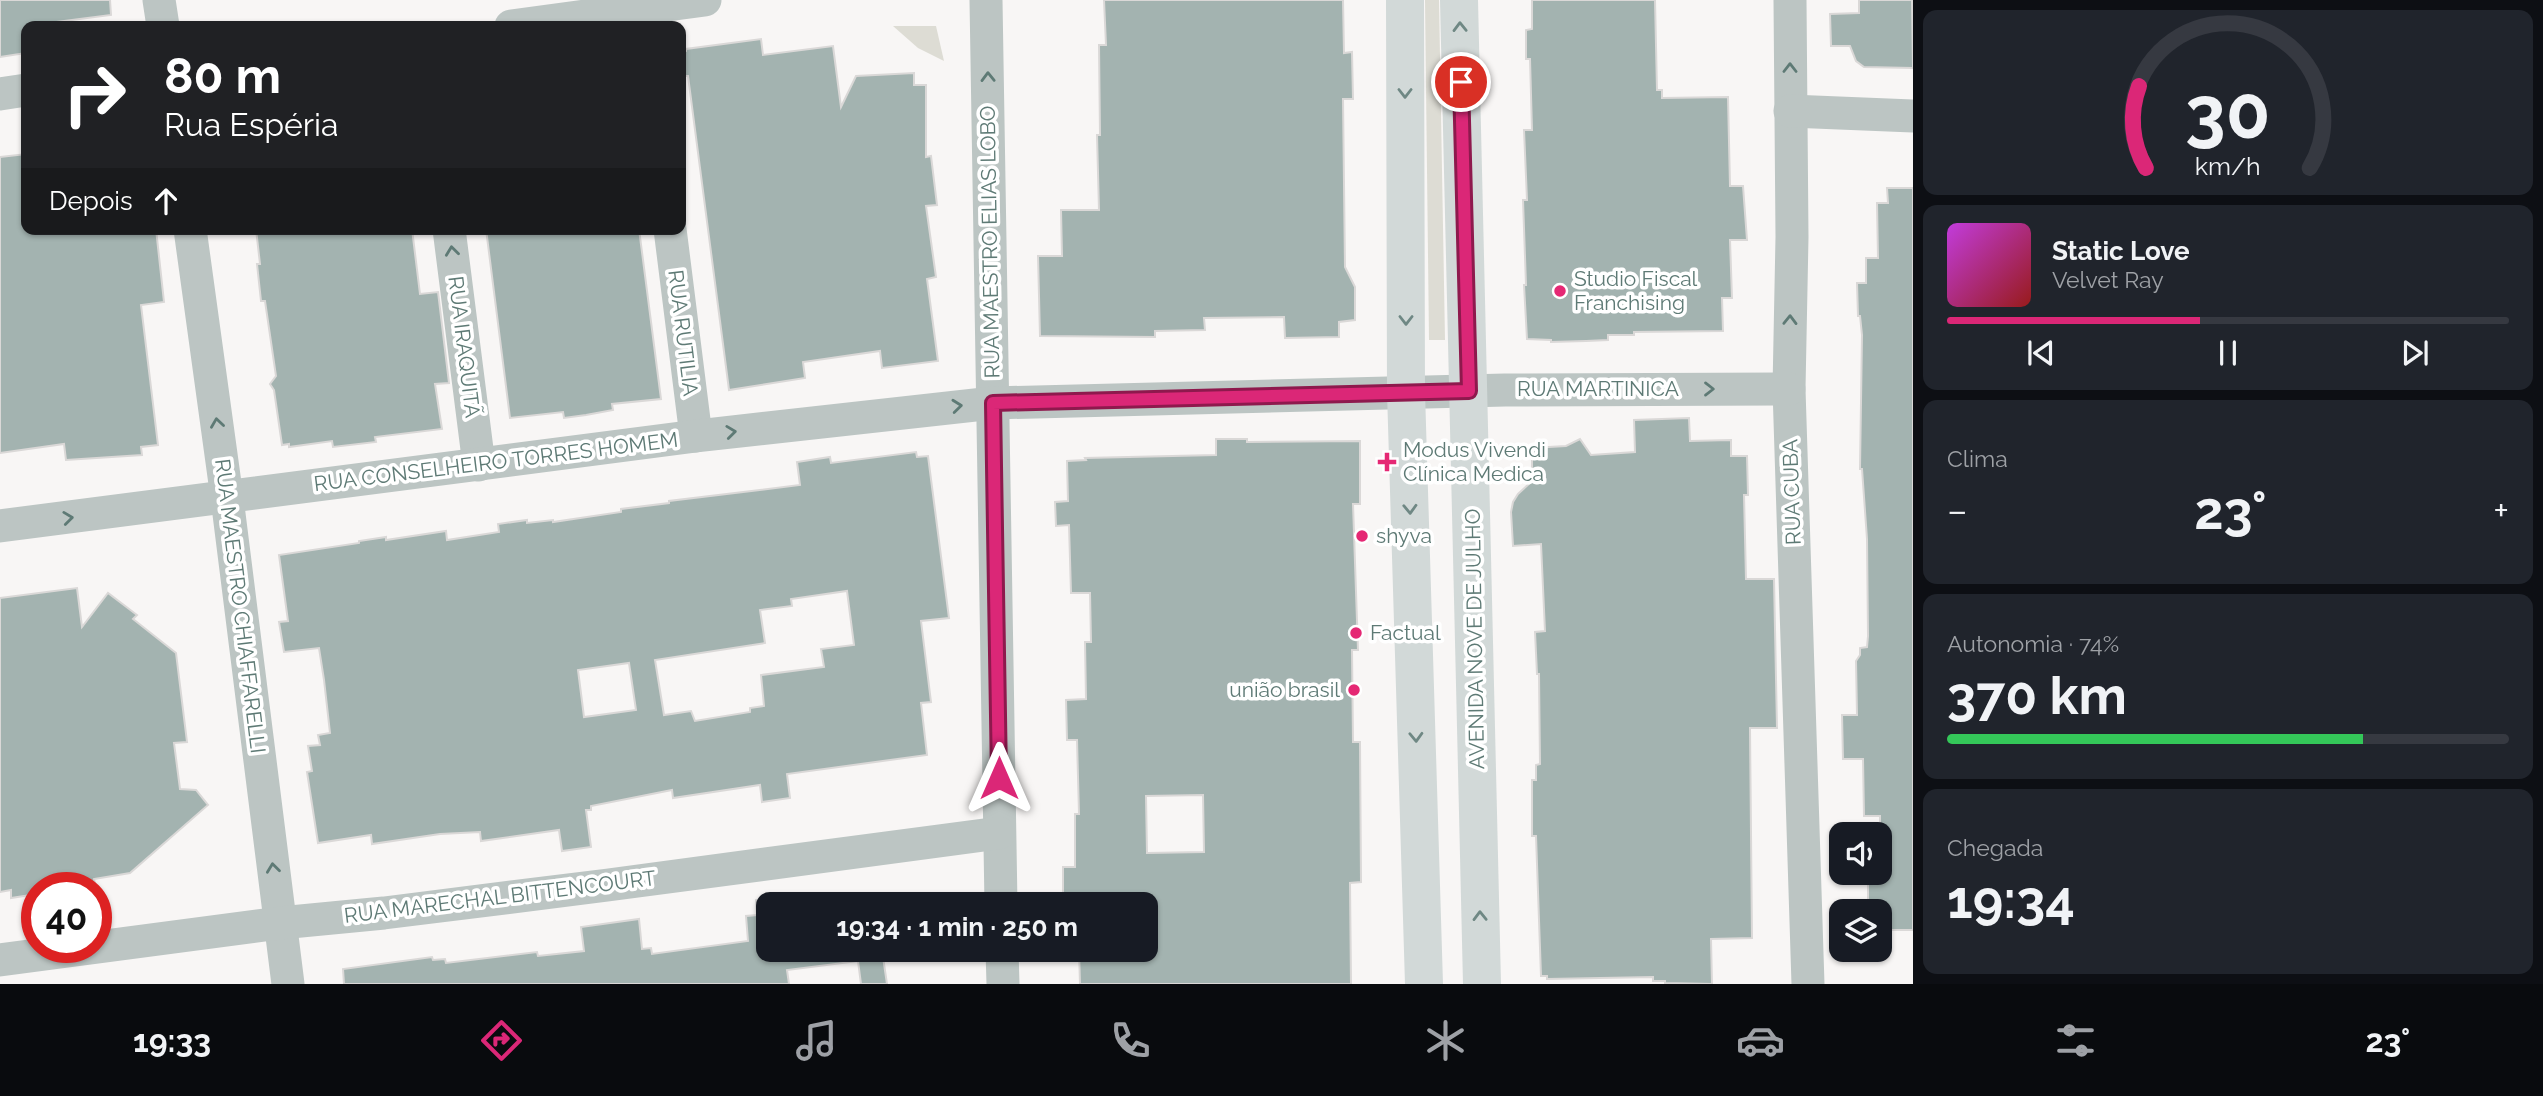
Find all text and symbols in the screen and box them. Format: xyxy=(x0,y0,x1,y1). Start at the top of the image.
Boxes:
one-way arrow xyxy=(1452,21,1468,32)
text: 80 m xyxy=(164,47,281,104)
icon: right xyxy=(49,49,140,140)
pin xyxy=(1431,52,1491,112)
icon: arrive xyxy=(1442,63,1480,101)
one-way arrow xyxy=(1782,63,1798,73)
one-way arrow xyxy=(980,71,995,82)
text: 30 xyxy=(2185,71,2271,156)
one-way arrow xyxy=(1397,88,1413,98)
street label: RUA MAESTRO ELIAS LOBO xyxy=(975,105,1004,379)
text: Rua Espéria xyxy=(164,106,338,143)
text: km/h xyxy=(2195,151,2261,181)
icon: ahead xyxy=(147,182,185,220)
text: Depois xyxy=(49,186,133,216)
text: Static Love xyxy=(2052,236,2190,266)
one-way arrow xyxy=(445,245,460,257)
place label: Studio Fiscal Franchising xyxy=(1574,266,1698,315)
text: Velvet Ray xyxy=(2052,266,2164,293)
street label: RUA RUTILIA xyxy=(663,268,704,398)
street label: RUA IRAQUITÃ xyxy=(443,275,486,419)
marker: Studio Fiscal Franchising xyxy=(1552,283,1568,299)
one-way arrow xyxy=(1398,315,1413,326)
one-way arrow xyxy=(1783,315,1798,326)
icon: previous xyxy=(2022,334,2060,372)
icon: pause xyxy=(2209,334,2247,372)
icon: next xyxy=(2396,334,2434,372)
street label: RUA MARTINICA xyxy=(1517,376,1679,401)
one-way arrow xyxy=(1704,381,1715,397)
one-way arrow xyxy=(952,399,963,414)
one-way arrow xyxy=(209,417,224,429)
one-way arrow xyxy=(725,424,737,439)
street label: RUA CONSELHEIRO TORRES HOMEM xyxy=(312,427,679,496)
place label: Modus Vivendi Clínica Medica xyxy=(1403,437,1546,486)
street label: RUA CUBA xyxy=(1777,439,1806,545)
text: Clima xyxy=(1947,445,2008,472)
marker: Modus Vivendi Clínica Medica xyxy=(1377,452,1397,472)
street label: RUA MAESTRO CHIAFFARELLI xyxy=(210,457,271,755)
text: 23° xyxy=(2194,480,2267,541)
text: − xyxy=(1947,488,1967,533)
text: + xyxy=(2493,488,2509,533)
one-way arrow xyxy=(1402,504,1417,515)
street label: AVENIDA NOVE DE JULHO xyxy=(1460,508,1489,770)
one-way arrow xyxy=(62,510,74,525)
place label: shyva xyxy=(1376,523,1432,548)
marker: shyva xyxy=(1354,528,1370,544)
place label: Factual xyxy=(1370,620,1441,645)
marker: Factual xyxy=(1348,625,1364,641)
text: Autonomia · 74% xyxy=(1947,630,2119,657)
text: 370 km xyxy=(1947,665,2127,726)
place label: união brasil xyxy=(1229,677,1340,702)
marker: união brasil xyxy=(1346,682,1362,698)
one-way arrow xyxy=(1409,731,1424,742)
position arrow xyxy=(962,741,1036,815)
map controls xyxy=(1829,822,1892,962)
button: sound xyxy=(1829,822,1892,885)
text: Chegada xyxy=(1947,834,2043,861)
one-way arrow xyxy=(266,862,281,874)
street label: RUA MARECHAL BITTENCOURT xyxy=(343,865,657,928)
text: 19:34 xyxy=(1947,869,2075,930)
speed limit sign: 40 xyxy=(21,872,112,963)
button: layers xyxy=(1829,899,1892,962)
one-way arrow xyxy=(1473,910,1488,921)
text: 19:34 · 1 min · 250 m xyxy=(836,912,1078,942)
icon: directions xyxy=(477,1016,526,1065)
icon: music xyxy=(792,1016,841,1065)
icon: phone xyxy=(1106,1016,1155,1065)
icon: climate xyxy=(1421,1016,1470,1065)
icon: car xyxy=(1736,1016,1785,1065)
icon: filters xyxy=(2051,1016,2100,1065)
text: 19:33 xyxy=(133,1022,211,1059)
text: 23° xyxy=(2366,1022,2410,1059)

